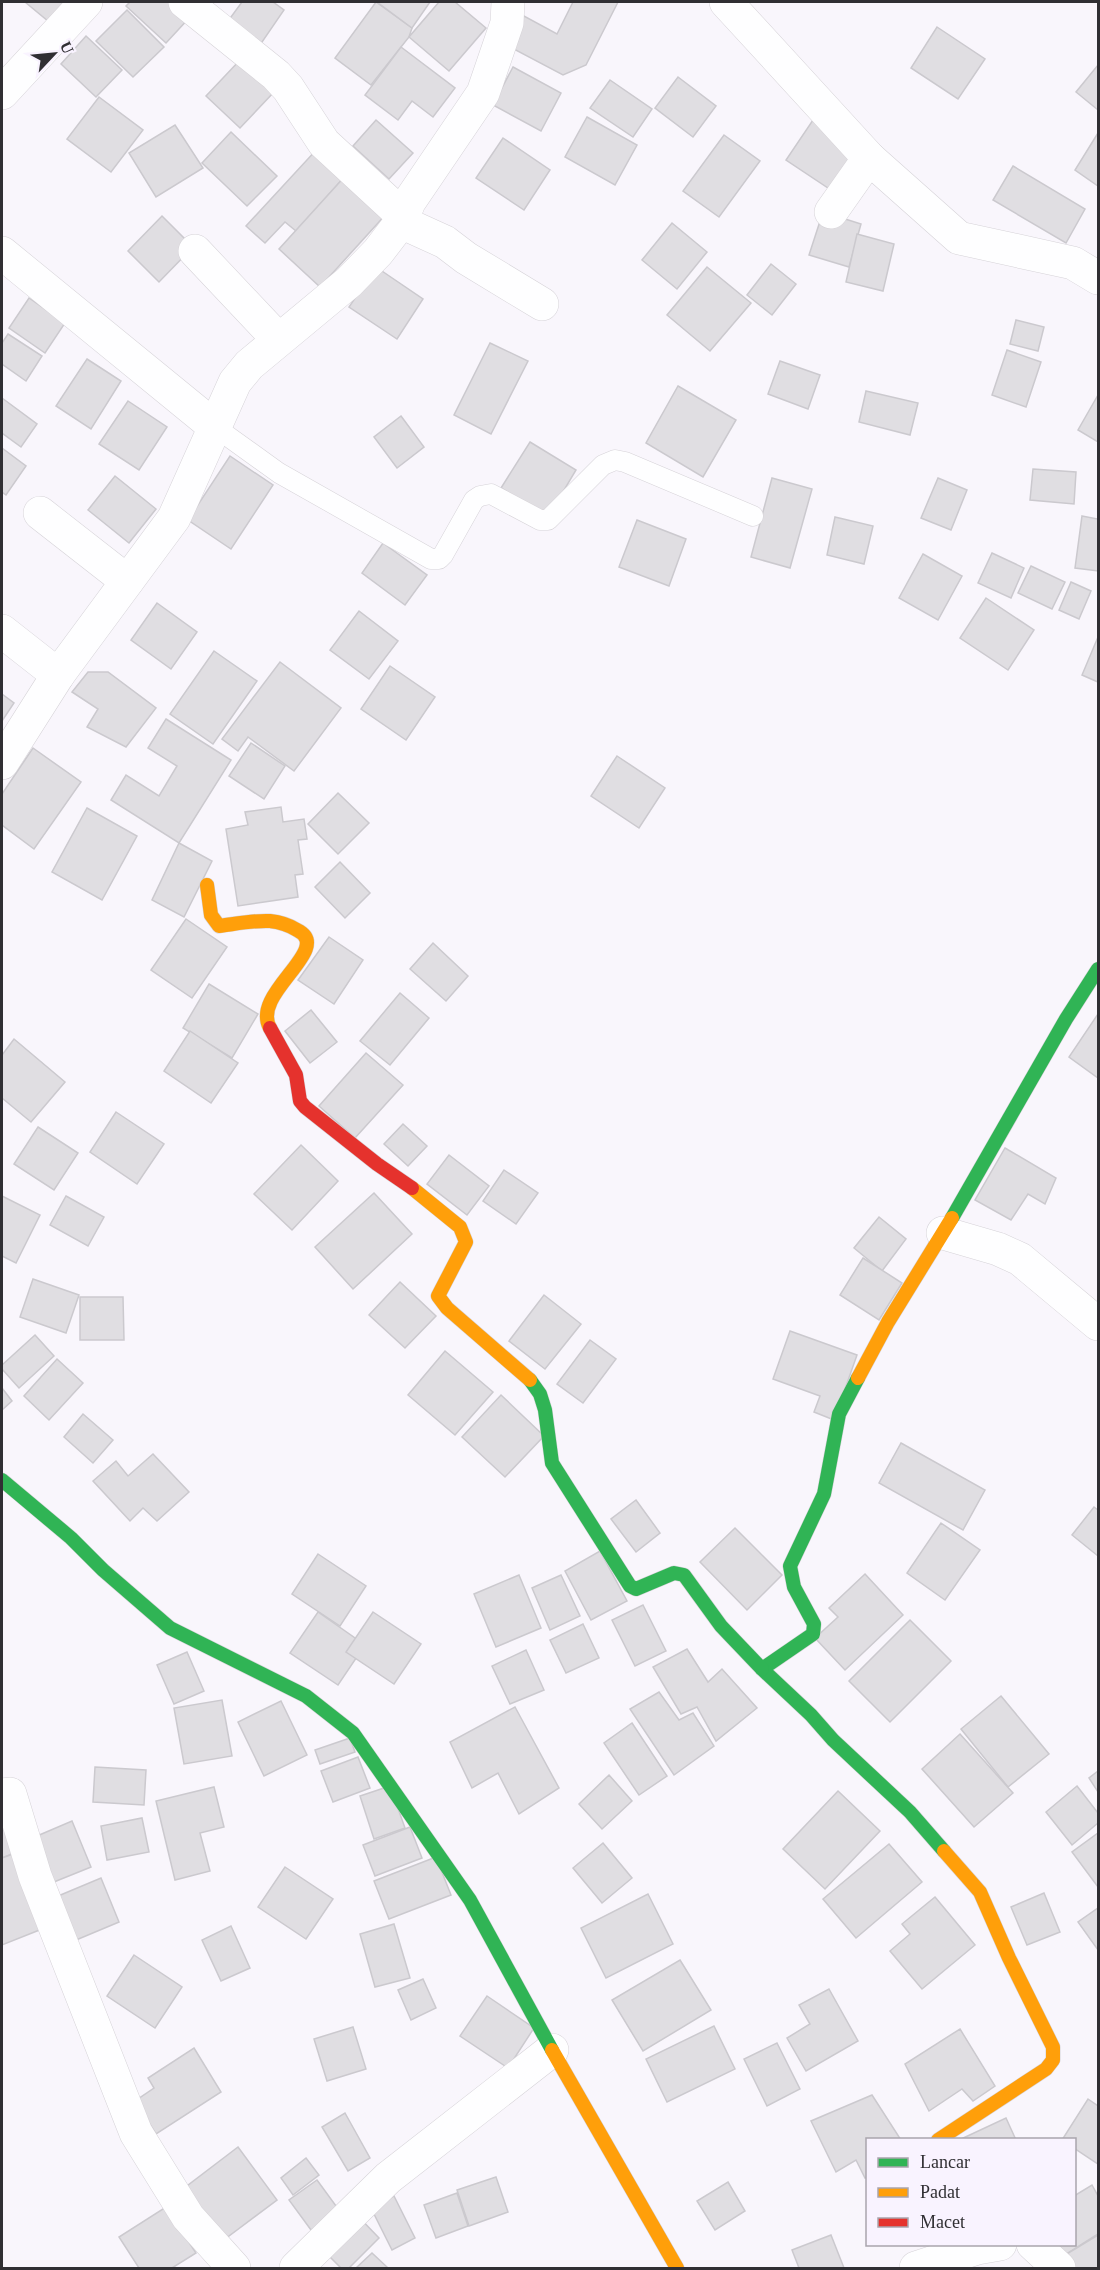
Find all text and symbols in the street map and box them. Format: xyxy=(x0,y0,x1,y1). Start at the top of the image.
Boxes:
north arrow xyxy=(24,24,84,84)
text: U xyxy=(57,39,77,57)
legend xyxy=(866,2138,1076,2246)
text: Lancar xyxy=(920,2152,970,2172)
text: Padat xyxy=(920,2182,960,2202)
text: Macet xyxy=(920,2212,965,2232)

